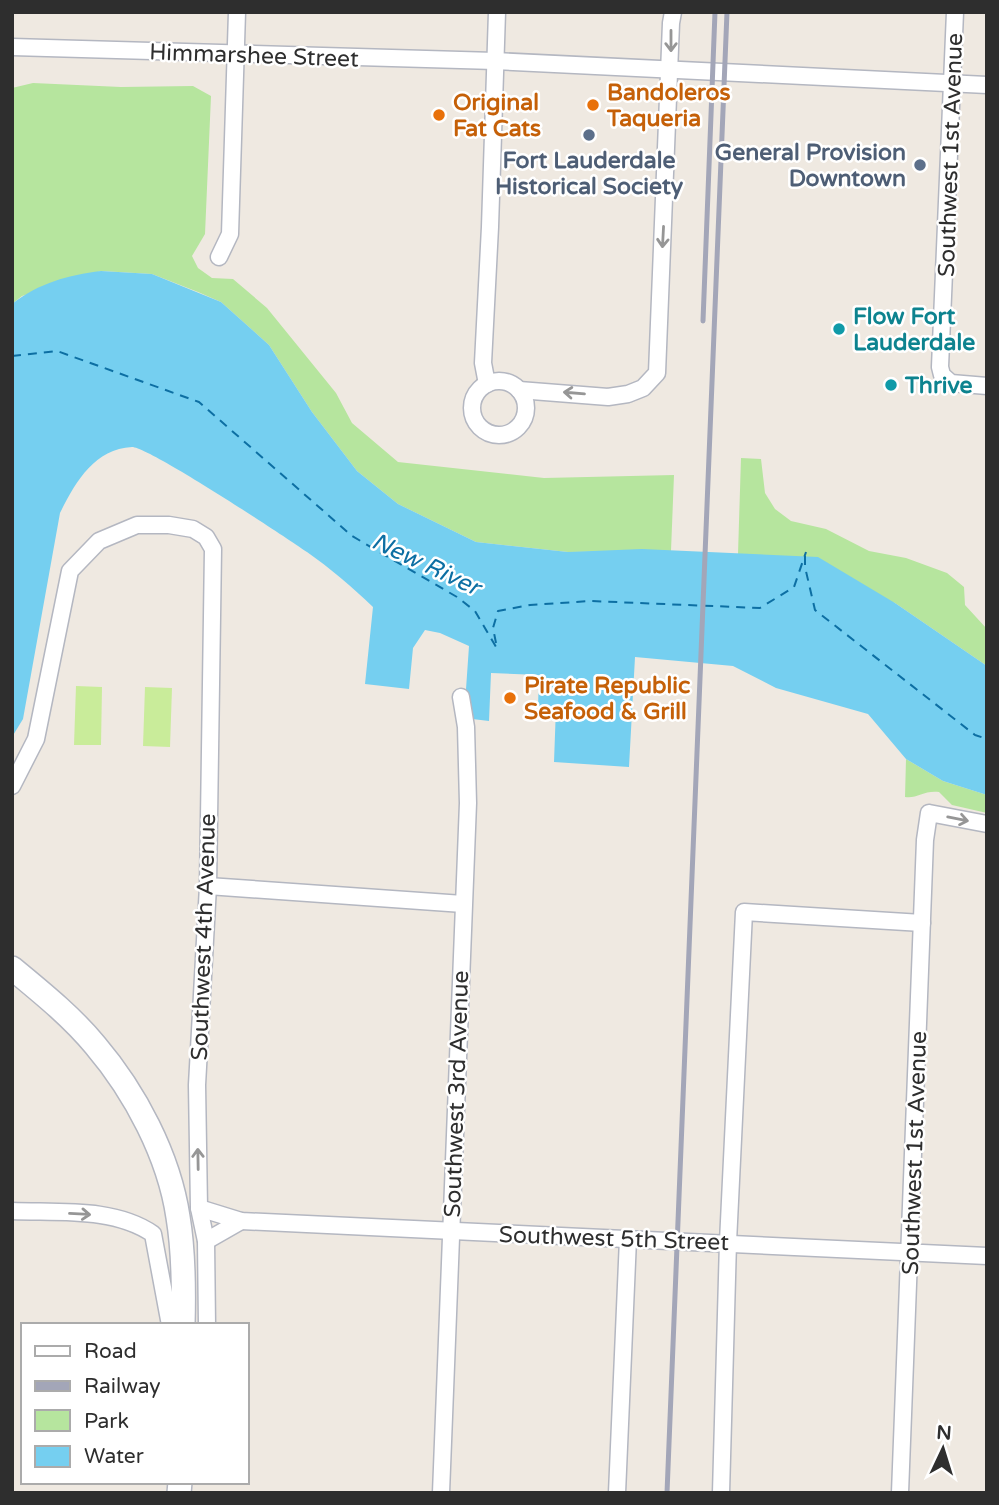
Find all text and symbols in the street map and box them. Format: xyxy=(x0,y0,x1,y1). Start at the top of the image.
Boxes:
one-way arrow xyxy=(664,29,678,52)
street label: Southwest 1st Avenue xyxy=(933,33,969,277)
street label: Himmarshee Street xyxy=(149,38,359,74)
place label: Bandoleros Taqueria xyxy=(606,79,731,133)
place label: Original Fat Cats xyxy=(453,89,541,143)
marker: Bandoleros Taqueria xyxy=(585,97,601,113)
marker: Original Fat Cats xyxy=(431,107,447,123)
marker: Fort Lauderdale Historical Society xyxy=(581,127,597,143)
place label: General Provision Downtown xyxy=(715,139,906,193)
place label: Fort Lauderdale Historical Society xyxy=(495,147,684,201)
marker: General Provision Downtown xyxy=(912,157,928,173)
one-way arrow xyxy=(656,225,669,248)
place label: Flow Fort Lauderdale xyxy=(853,303,975,357)
marker: Flow Fort Lauderdale xyxy=(831,321,847,337)
place label: Thrive xyxy=(904,372,972,400)
marker: Thrive xyxy=(883,377,899,393)
one-way arrow xyxy=(563,386,586,399)
water label: New River xyxy=(367,527,487,603)
place label: Pirate Republic Seafood & Grill xyxy=(524,672,690,726)
marker: Pirate Republic Seafood & Grill xyxy=(502,690,518,706)
street label: Southwest 4th Avenue xyxy=(186,813,222,1061)
one-way arrow xyxy=(946,813,969,826)
street label: Southwest 3rd Avenue xyxy=(439,970,475,1218)
street label: Southwest 1st Avenue xyxy=(897,1031,933,1275)
one-way arrow xyxy=(191,1148,205,1171)
one-way arrow xyxy=(69,1208,92,1221)
street label: Southwest 5th Street xyxy=(498,1221,730,1257)
legend xyxy=(21,1323,248,1484)
text: Road xyxy=(84,1339,137,1364)
text: Railway xyxy=(84,1374,161,1399)
text: Park xyxy=(84,1409,129,1434)
north arrow xyxy=(908,1414,978,1484)
text: N xyxy=(936,1422,952,1445)
text: Water xyxy=(84,1444,144,1469)

